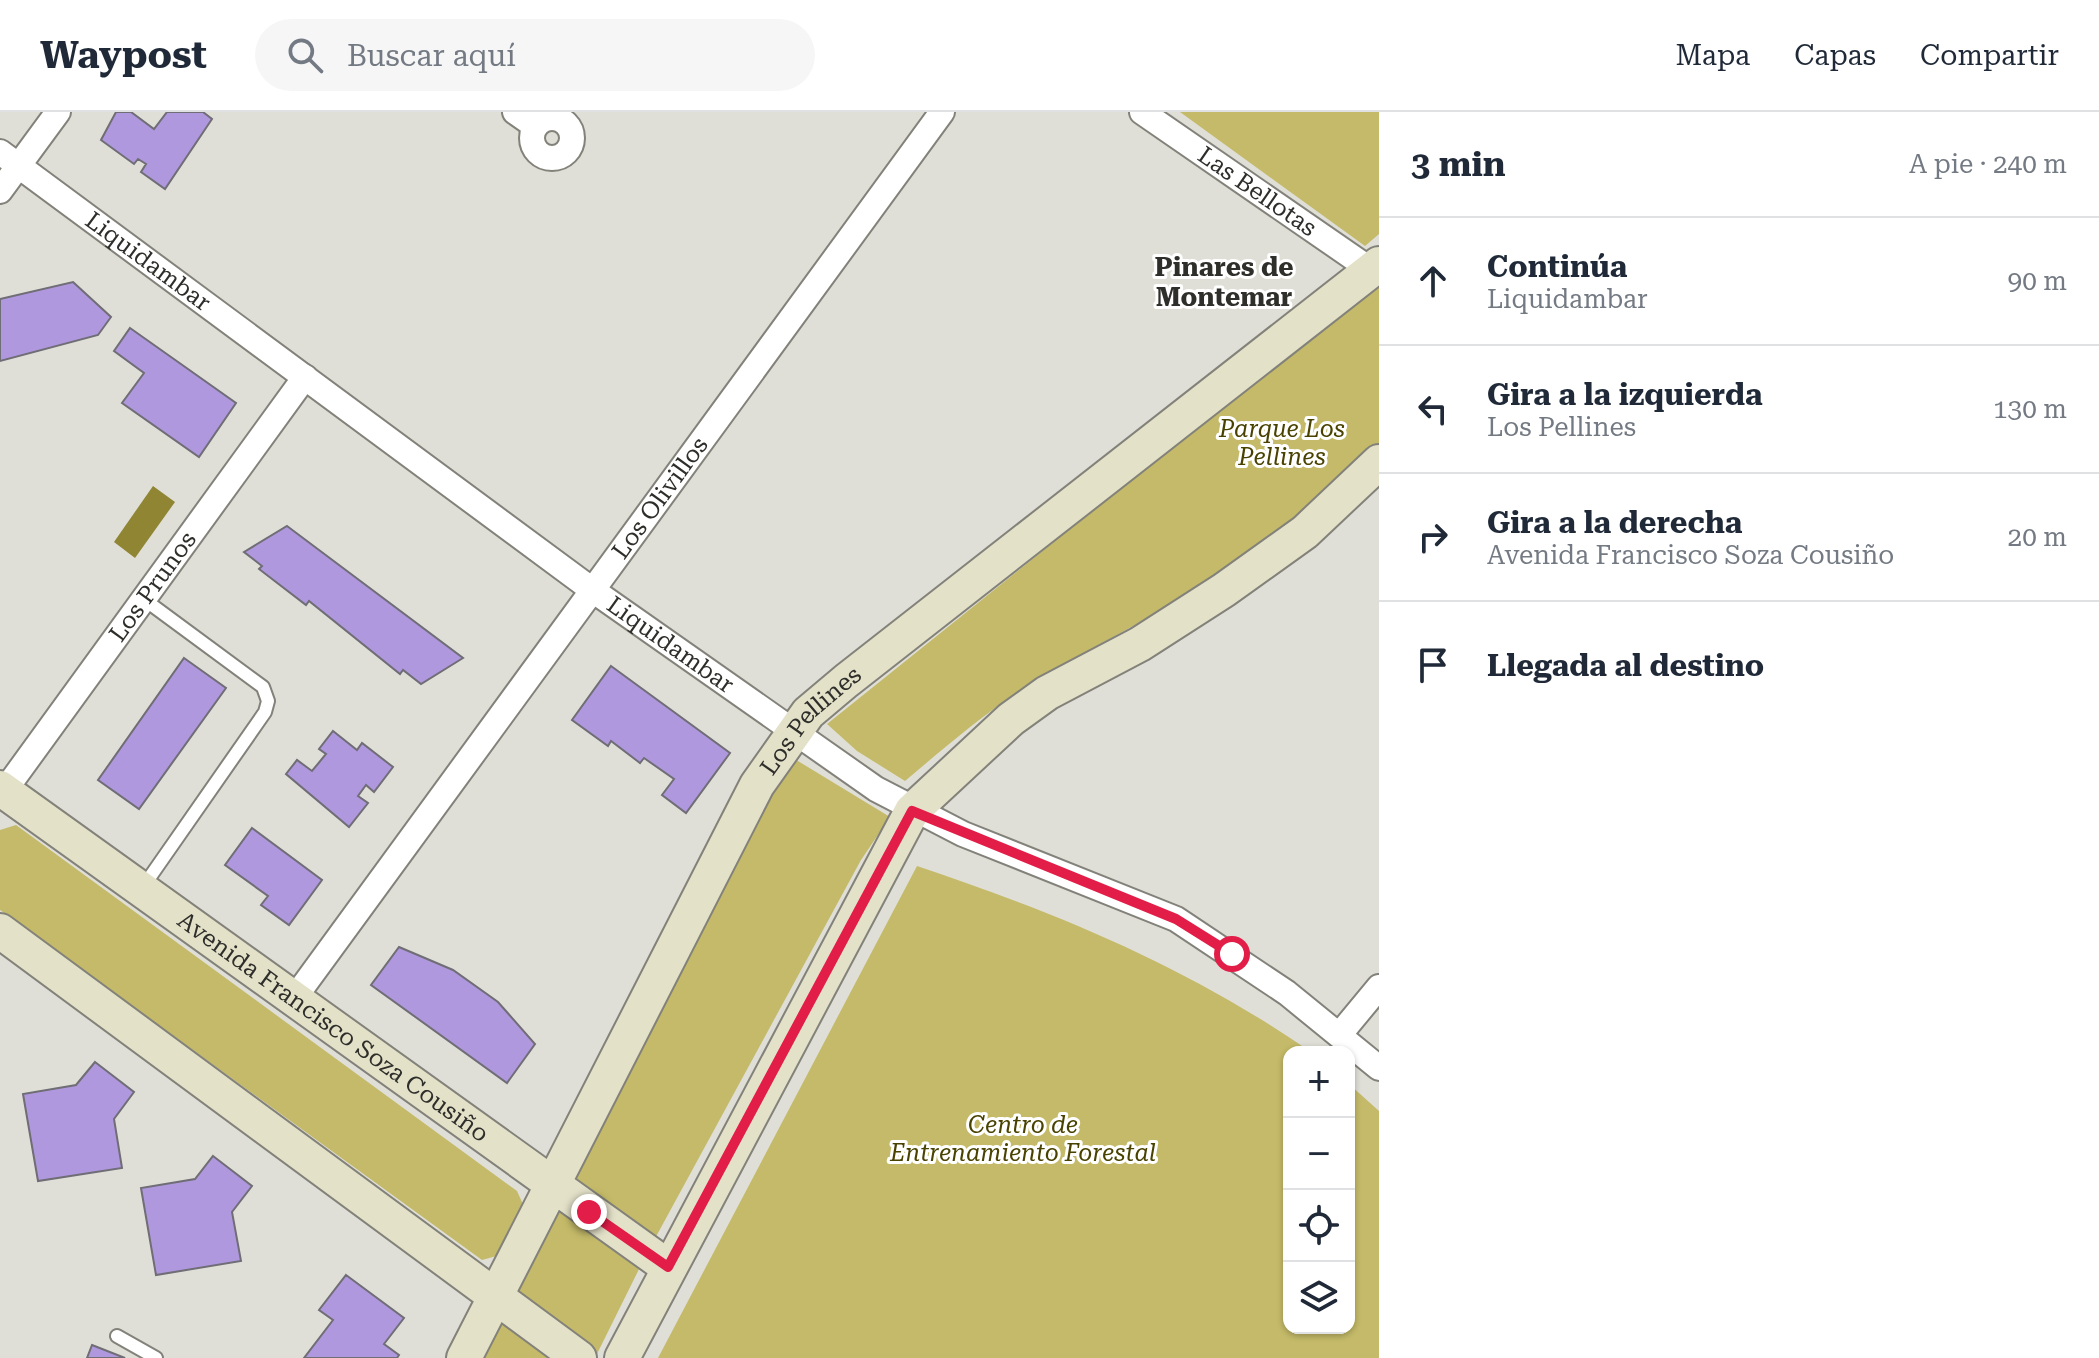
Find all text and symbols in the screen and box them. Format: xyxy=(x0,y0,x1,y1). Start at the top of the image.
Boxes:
search box xyxy=(255,19,815,91)
text: Waypost xyxy=(40,33,207,77)
icon: search xyxy=(283,33,327,77)
text: Buscar aquí xyxy=(347,38,516,73)
text: Mapa xyxy=(1675,39,1750,72)
text: Capas xyxy=(1794,39,1876,72)
text: Compartir xyxy=(1920,39,2059,72)
street label: Las Bellotas xyxy=(1193,141,1322,242)
text: 3 min xyxy=(1411,144,1506,184)
text: A pie · 240 m xyxy=(1909,149,2067,179)
street label: Liquidambar xyxy=(80,206,216,317)
text: Continúa xyxy=(1487,249,1627,284)
district label: Pinares de Montemar xyxy=(1154,252,1294,312)
icon: ahead xyxy=(1411,259,1455,303)
text: 90 m xyxy=(2008,266,2067,296)
text: Liquidambar xyxy=(1487,284,1648,314)
text: Gira a la izquierda xyxy=(1487,377,1763,412)
icon: left xyxy=(1411,387,1455,431)
text: 130 m xyxy=(1993,394,2067,424)
text: Los Pellines xyxy=(1487,412,1636,442)
park label: Parque Los Pellines xyxy=(1218,415,1345,471)
street label: Los Olivillos xyxy=(606,431,714,564)
text: Gira a la derecha xyxy=(1487,505,1742,540)
icon: right xyxy=(1411,515,1455,559)
text: 20 m xyxy=(2008,522,2067,552)
street label: Los Prunos xyxy=(103,526,202,647)
text: Avenida Francisco Soza Cousiño xyxy=(1487,540,1894,570)
street label: Liquidambar xyxy=(602,591,739,699)
icon: arrive xyxy=(1411,643,1455,687)
text: Llegada al destino xyxy=(1487,648,1764,683)
street label: Los Pellines xyxy=(755,661,867,780)
street label: Avenida Francisco Soza Cousiño xyxy=(172,906,494,1148)
route start xyxy=(1214,936,1250,972)
map controls xyxy=(1283,1046,1355,1334)
button: + xyxy=(1283,1046,1355,1118)
park label: Centro de Entrenamiento Forestal xyxy=(889,1111,1156,1167)
button: − xyxy=(1283,1118,1355,1190)
button: locate xyxy=(1283,1190,1355,1262)
route end xyxy=(571,1194,607,1230)
button: layers xyxy=(1283,1262,1355,1334)

